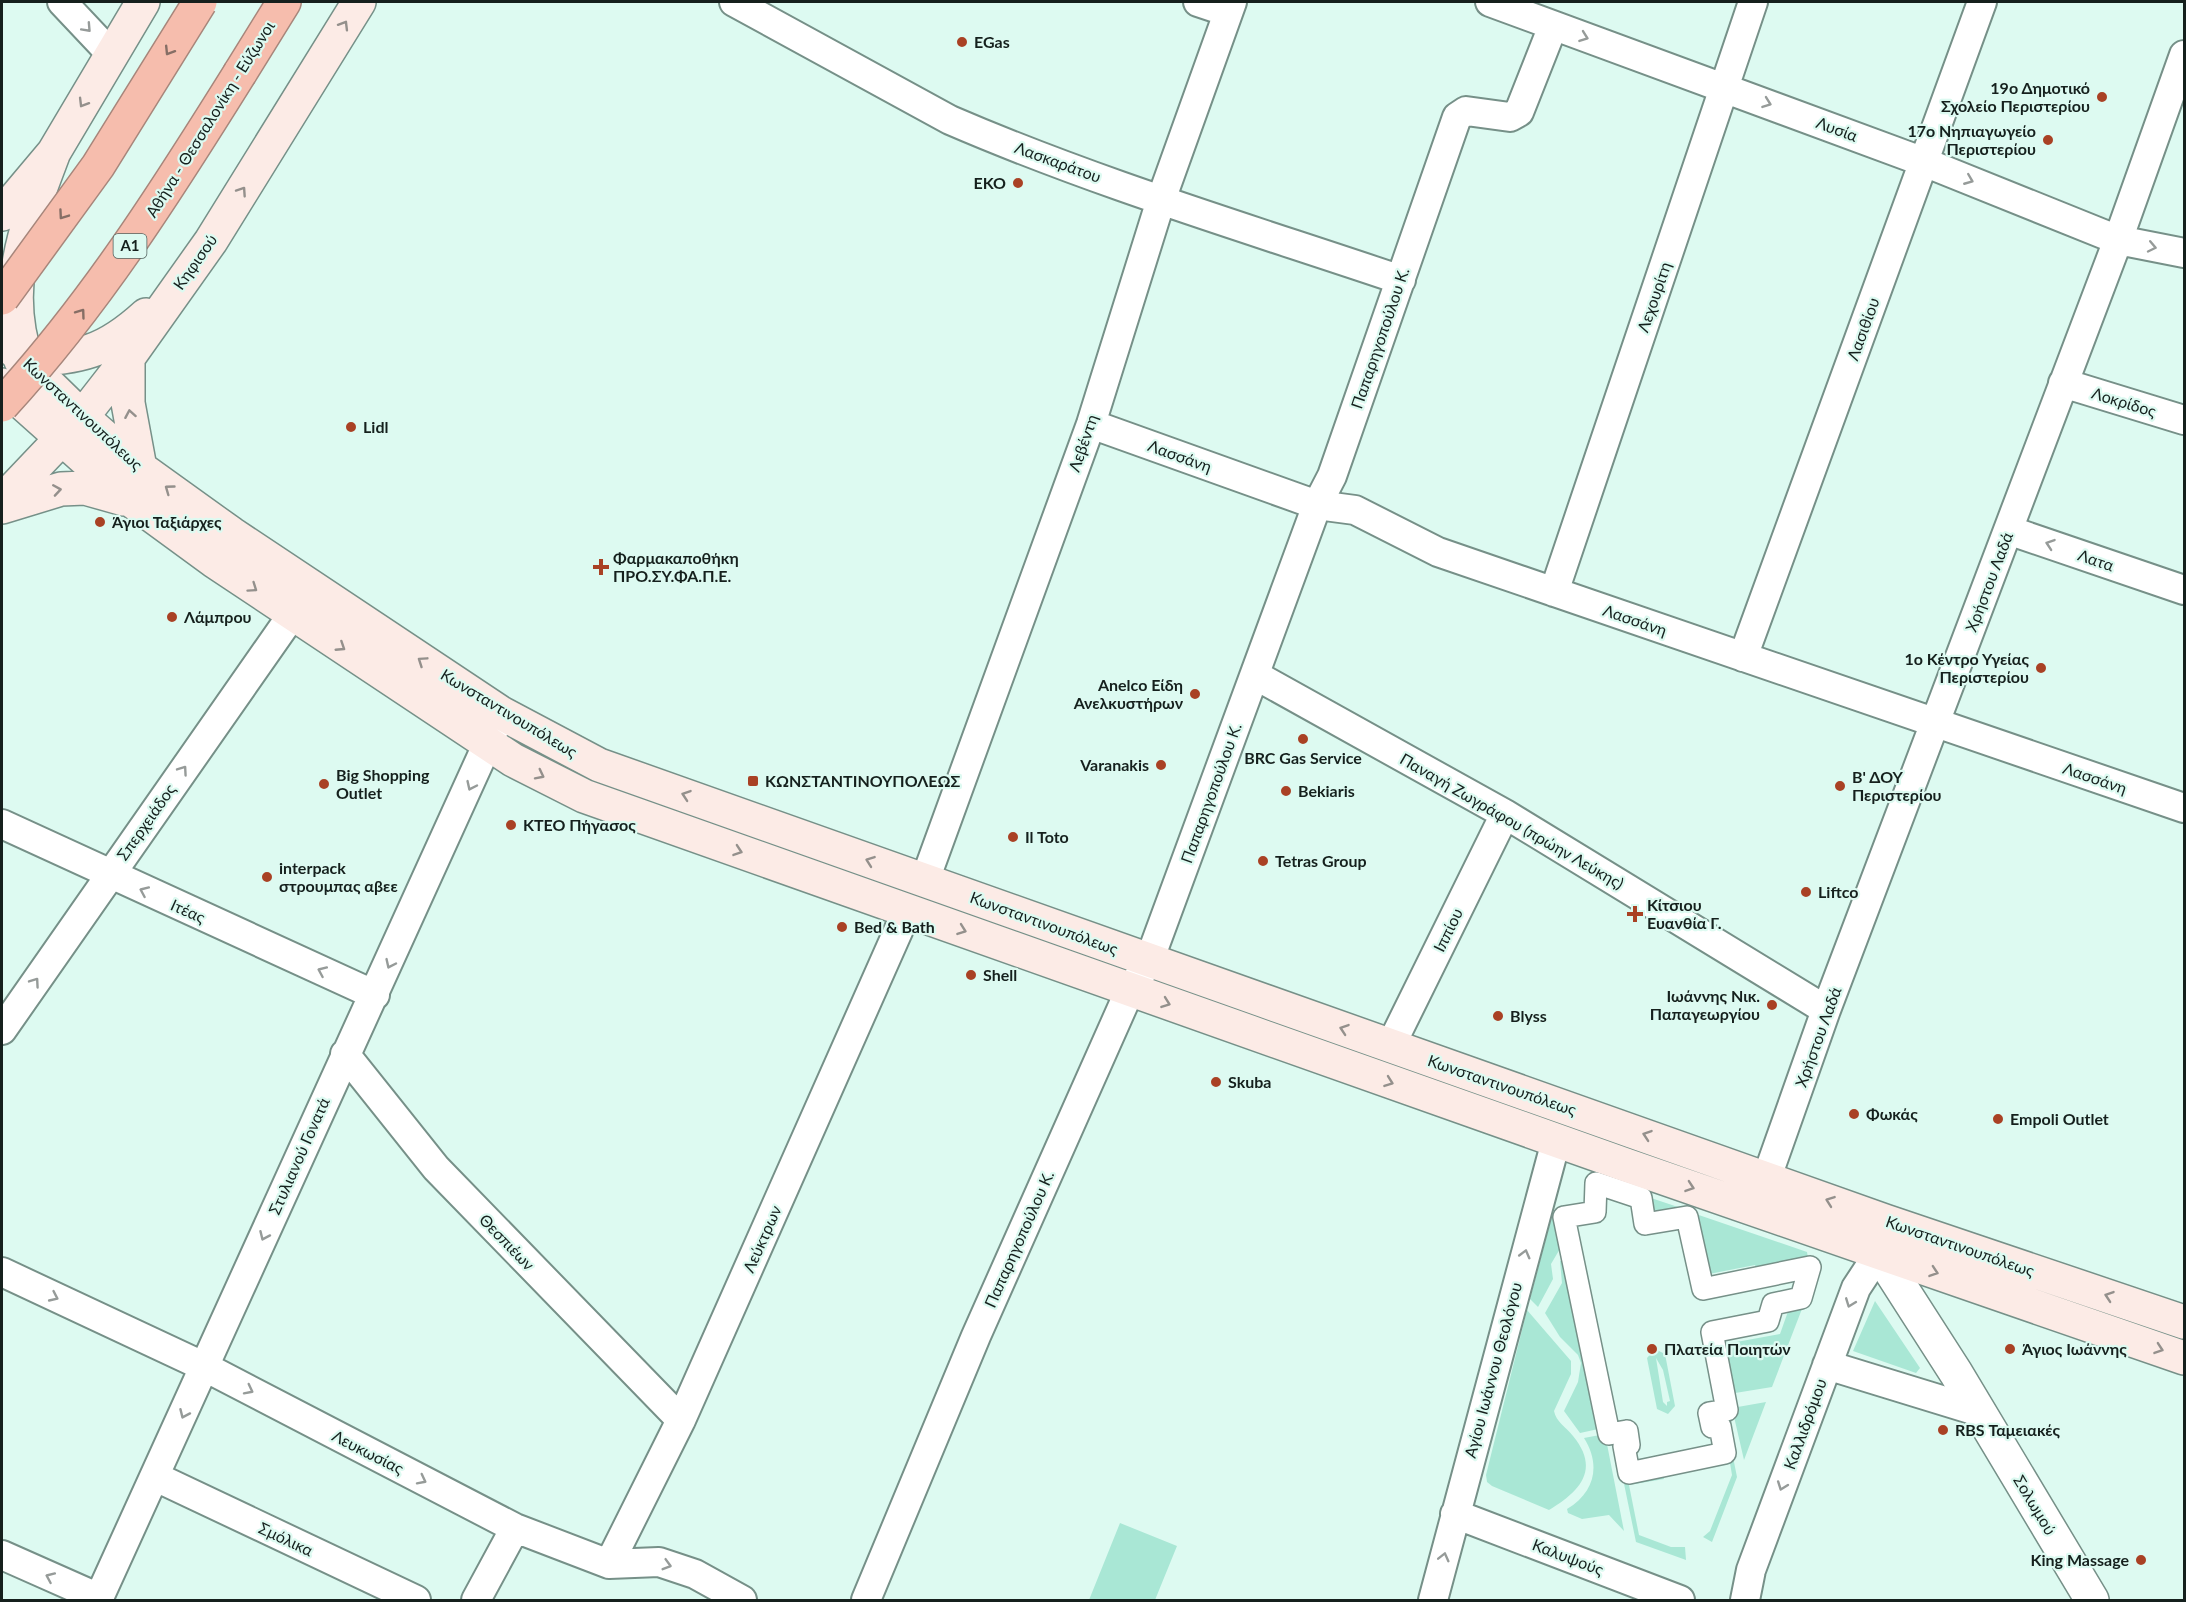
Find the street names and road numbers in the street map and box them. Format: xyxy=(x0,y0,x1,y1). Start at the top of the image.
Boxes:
street label: Αθήνα - Θεσσαλονίκη - Εύζωνοι xyxy=(141,17,278,220)
street label: Λυσία xyxy=(1814,112,1861,145)
street label: Λασκαράτου xyxy=(1012,137,1104,186)
street label: Κηφισού xyxy=(169,230,220,293)
road number: Α1 xyxy=(114,234,146,258)
street label: Λεχουρίτη xyxy=(1633,259,1674,334)
street label: Παπαρηγοπούλου Κ. xyxy=(1346,265,1413,411)
street label: Λασιθίου xyxy=(1842,295,1883,363)
street label: Κωνσταντινουπόλεως xyxy=(20,354,147,474)
street label: Λοκρίδος xyxy=(2090,383,2159,420)
street label: Λεβέντη xyxy=(1064,412,1101,474)
street label: Λασσάνη xyxy=(1146,435,1215,476)
street label: Χρήστου Λαδά xyxy=(1961,529,2016,634)
street label: Λατα xyxy=(2076,545,2117,575)
street label: Λασσάνη xyxy=(1601,600,1670,639)
street label: Κωνσταντινουπόλεως xyxy=(438,664,581,761)
street label: Παπαρηγοπούλου Κ. xyxy=(1176,720,1245,866)
street label: Παναγή Ζωγράφου (πρώην Λεύκης) xyxy=(1397,749,1628,893)
street label: Λασσάνη xyxy=(2061,758,2130,797)
street label: Σπερχειάδος xyxy=(112,779,179,864)
street label: Κωνσταντινουπόλεως xyxy=(968,887,1121,958)
street label: Ιτέας xyxy=(168,895,209,927)
street label: Ιππίου xyxy=(1429,905,1466,955)
street label: Χρήστου Λαδά xyxy=(1791,984,1845,1090)
street label: Κωνσταντινουπόλεως xyxy=(1425,1050,1579,1119)
street label: Στυλιανού Γονατά xyxy=(264,1094,333,1217)
street label: Παπαρηγοπούλου Κ. xyxy=(980,1167,1057,1310)
street label: Λεύκτρων xyxy=(738,1202,785,1275)
street label: Θεσπιέων xyxy=(476,1210,539,1274)
street label: Κωνσταντινουπόλεως xyxy=(1883,1211,2037,1280)
street label: Αγίου Ιωάννου Θεολόγου xyxy=(1460,1280,1525,1460)
street label: Καλλιδρόμου xyxy=(1779,1376,1830,1472)
street label: Λευκωσίας xyxy=(329,1426,408,1478)
street label: Σολωμού xyxy=(2010,1471,2061,1538)
street label: Σμόλικα xyxy=(256,1518,317,1560)
street label: Καλυψούς xyxy=(1530,1534,1607,1579)

